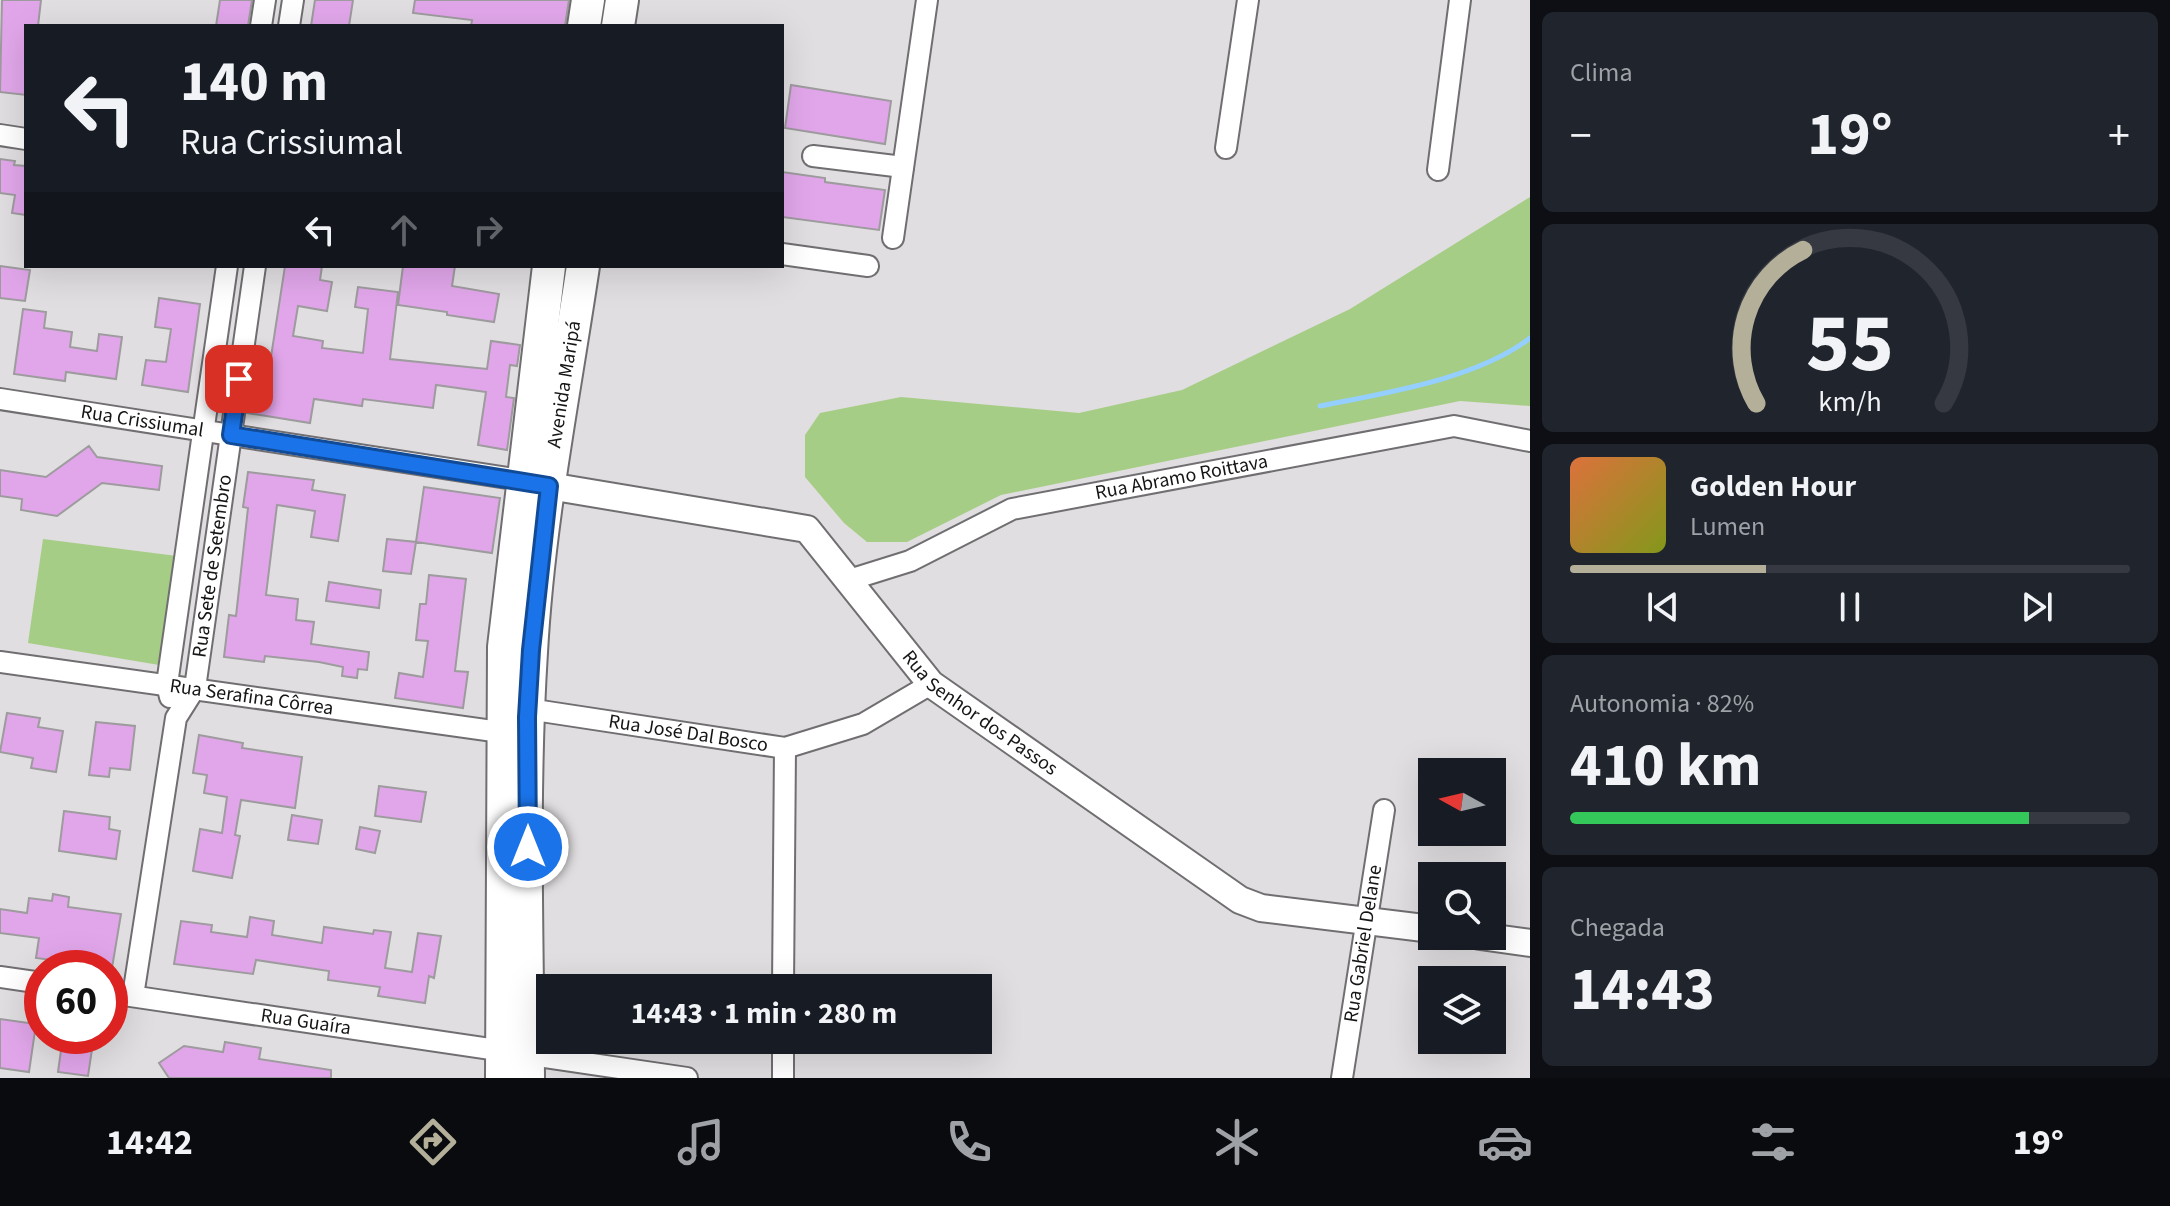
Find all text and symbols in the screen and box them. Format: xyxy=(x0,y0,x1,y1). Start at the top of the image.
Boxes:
text: 140 m xyxy=(180,43,328,122)
text: Clima xyxy=(1570,54,1633,91)
icon: left xyxy=(48,56,152,160)
text: 19° xyxy=(1807,93,1893,178)
text: − xyxy=(1570,105,1592,168)
text: + xyxy=(2108,105,2130,168)
text: Rua Crissiumal xyxy=(180,117,403,168)
icon: left xyxy=(298,208,342,252)
icon: ahead xyxy=(382,208,426,252)
icon: right xyxy=(466,208,510,252)
text: 55 xyxy=(1806,284,1894,402)
street label: Avenida Maripá xyxy=(540,319,588,450)
pin xyxy=(205,345,273,413)
icon: arrive xyxy=(217,357,261,401)
text: km/h xyxy=(1818,382,1882,422)
street label: Rua Crissiumal xyxy=(79,398,206,445)
street label: Rua Abramo Roittava xyxy=(1093,447,1270,507)
text: Golden Hour xyxy=(1690,465,1856,508)
street label: Rua Sete de Setembro xyxy=(186,473,239,659)
text: Lumen xyxy=(1690,508,1765,545)
icon: previous xyxy=(1641,585,1685,629)
icon: pause xyxy=(1828,585,1872,629)
icon: next xyxy=(2015,585,2059,629)
street label: Rua Senhor dos Passos xyxy=(895,644,1063,782)
street label: Rua Serafina Côrrea xyxy=(168,672,335,722)
text: Autonomia · 82% xyxy=(1570,685,1754,722)
street label: Rua José Dal Bosco xyxy=(606,707,770,759)
text: 410 km xyxy=(1570,724,1761,809)
north arrow xyxy=(1418,758,1506,846)
map controls xyxy=(1418,758,1506,1054)
position arrow xyxy=(486,805,570,889)
button: search xyxy=(1418,862,1506,950)
street label: Rua Gabriel Delane xyxy=(1337,863,1389,1024)
text: Chegada xyxy=(1570,909,1665,946)
text: 14:43 xyxy=(1570,948,1715,1033)
speed limit sign: 60 xyxy=(24,950,128,1054)
button: layers xyxy=(1418,966,1506,1054)
text: 14:43 · 1 min · 280 m xyxy=(631,992,897,1035)
street label: Rua Guaíra xyxy=(259,1001,353,1042)
icon: directions xyxy=(405,1114,461,1170)
icon: music xyxy=(673,1114,729,1170)
icon: phone xyxy=(941,1114,997,1170)
icon: climate xyxy=(1209,1114,1265,1170)
icon: car xyxy=(1477,1114,1533,1170)
icon: filters xyxy=(1745,1114,1801,1170)
text: 14:42 xyxy=(106,1117,193,1168)
text: 19° xyxy=(2013,1117,2064,1168)

